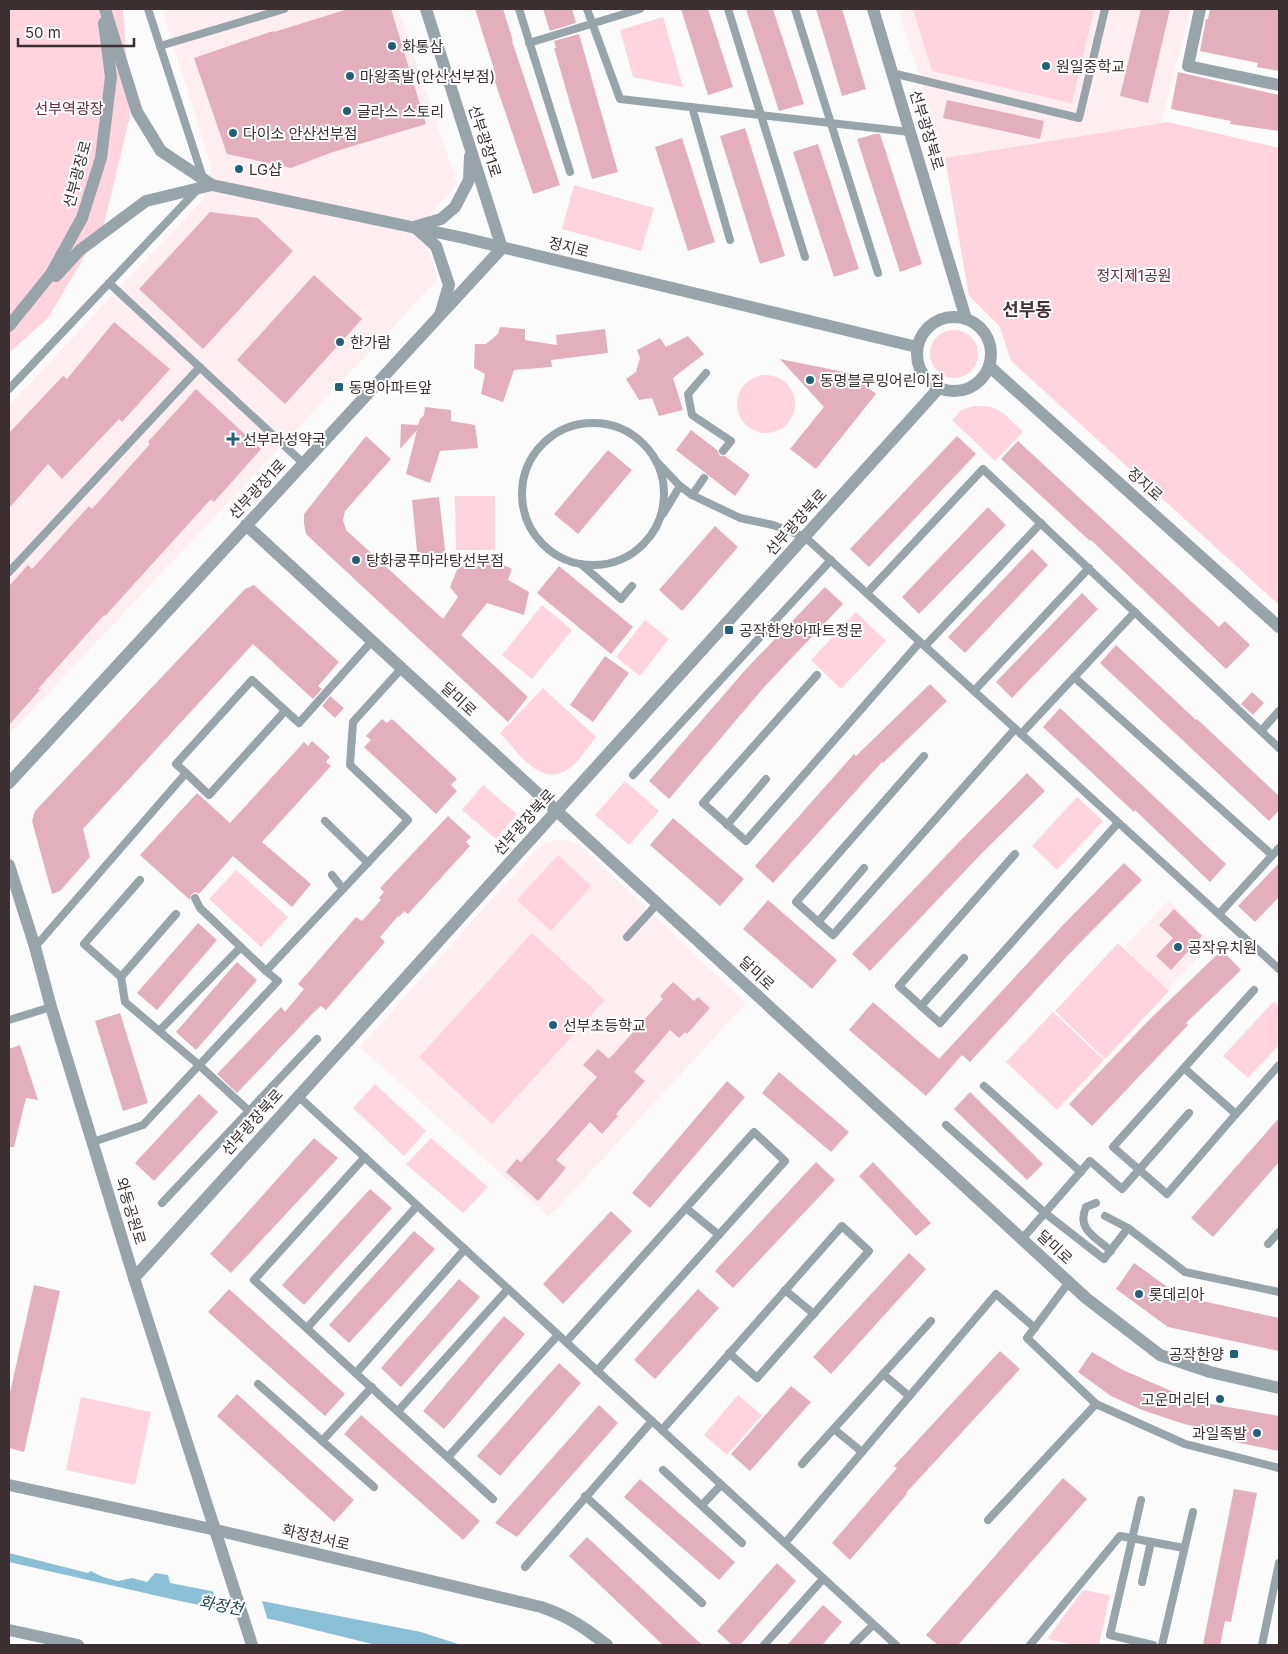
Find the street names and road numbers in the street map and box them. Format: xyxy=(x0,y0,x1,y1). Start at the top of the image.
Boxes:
street label: 선부광장북로 xyxy=(906,88,948,172)
street label: 선부광장1로 xyxy=(464,102,506,180)
street label: 선부광장로 xyxy=(59,138,95,210)
street label: 정지로 xyxy=(547,233,591,261)
street label: 선부광장1로 xyxy=(224,455,290,523)
street label: 정지로 xyxy=(1123,463,1167,505)
street label: 선부광장북로 xyxy=(761,485,831,559)
street label: 달미로 xyxy=(437,678,481,720)
street label: 선부광장북로 xyxy=(489,785,559,859)
street label: 달미로 xyxy=(735,952,779,994)
street label: 선부광장북로 xyxy=(217,1085,287,1159)
street label: 와동공원로 xyxy=(112,1175,150,1247)
street label: 달미로 xyxy=(1033,1226,1077,1268)
street label: 화정천서로 xyxy=(280,1520,352,1554)

